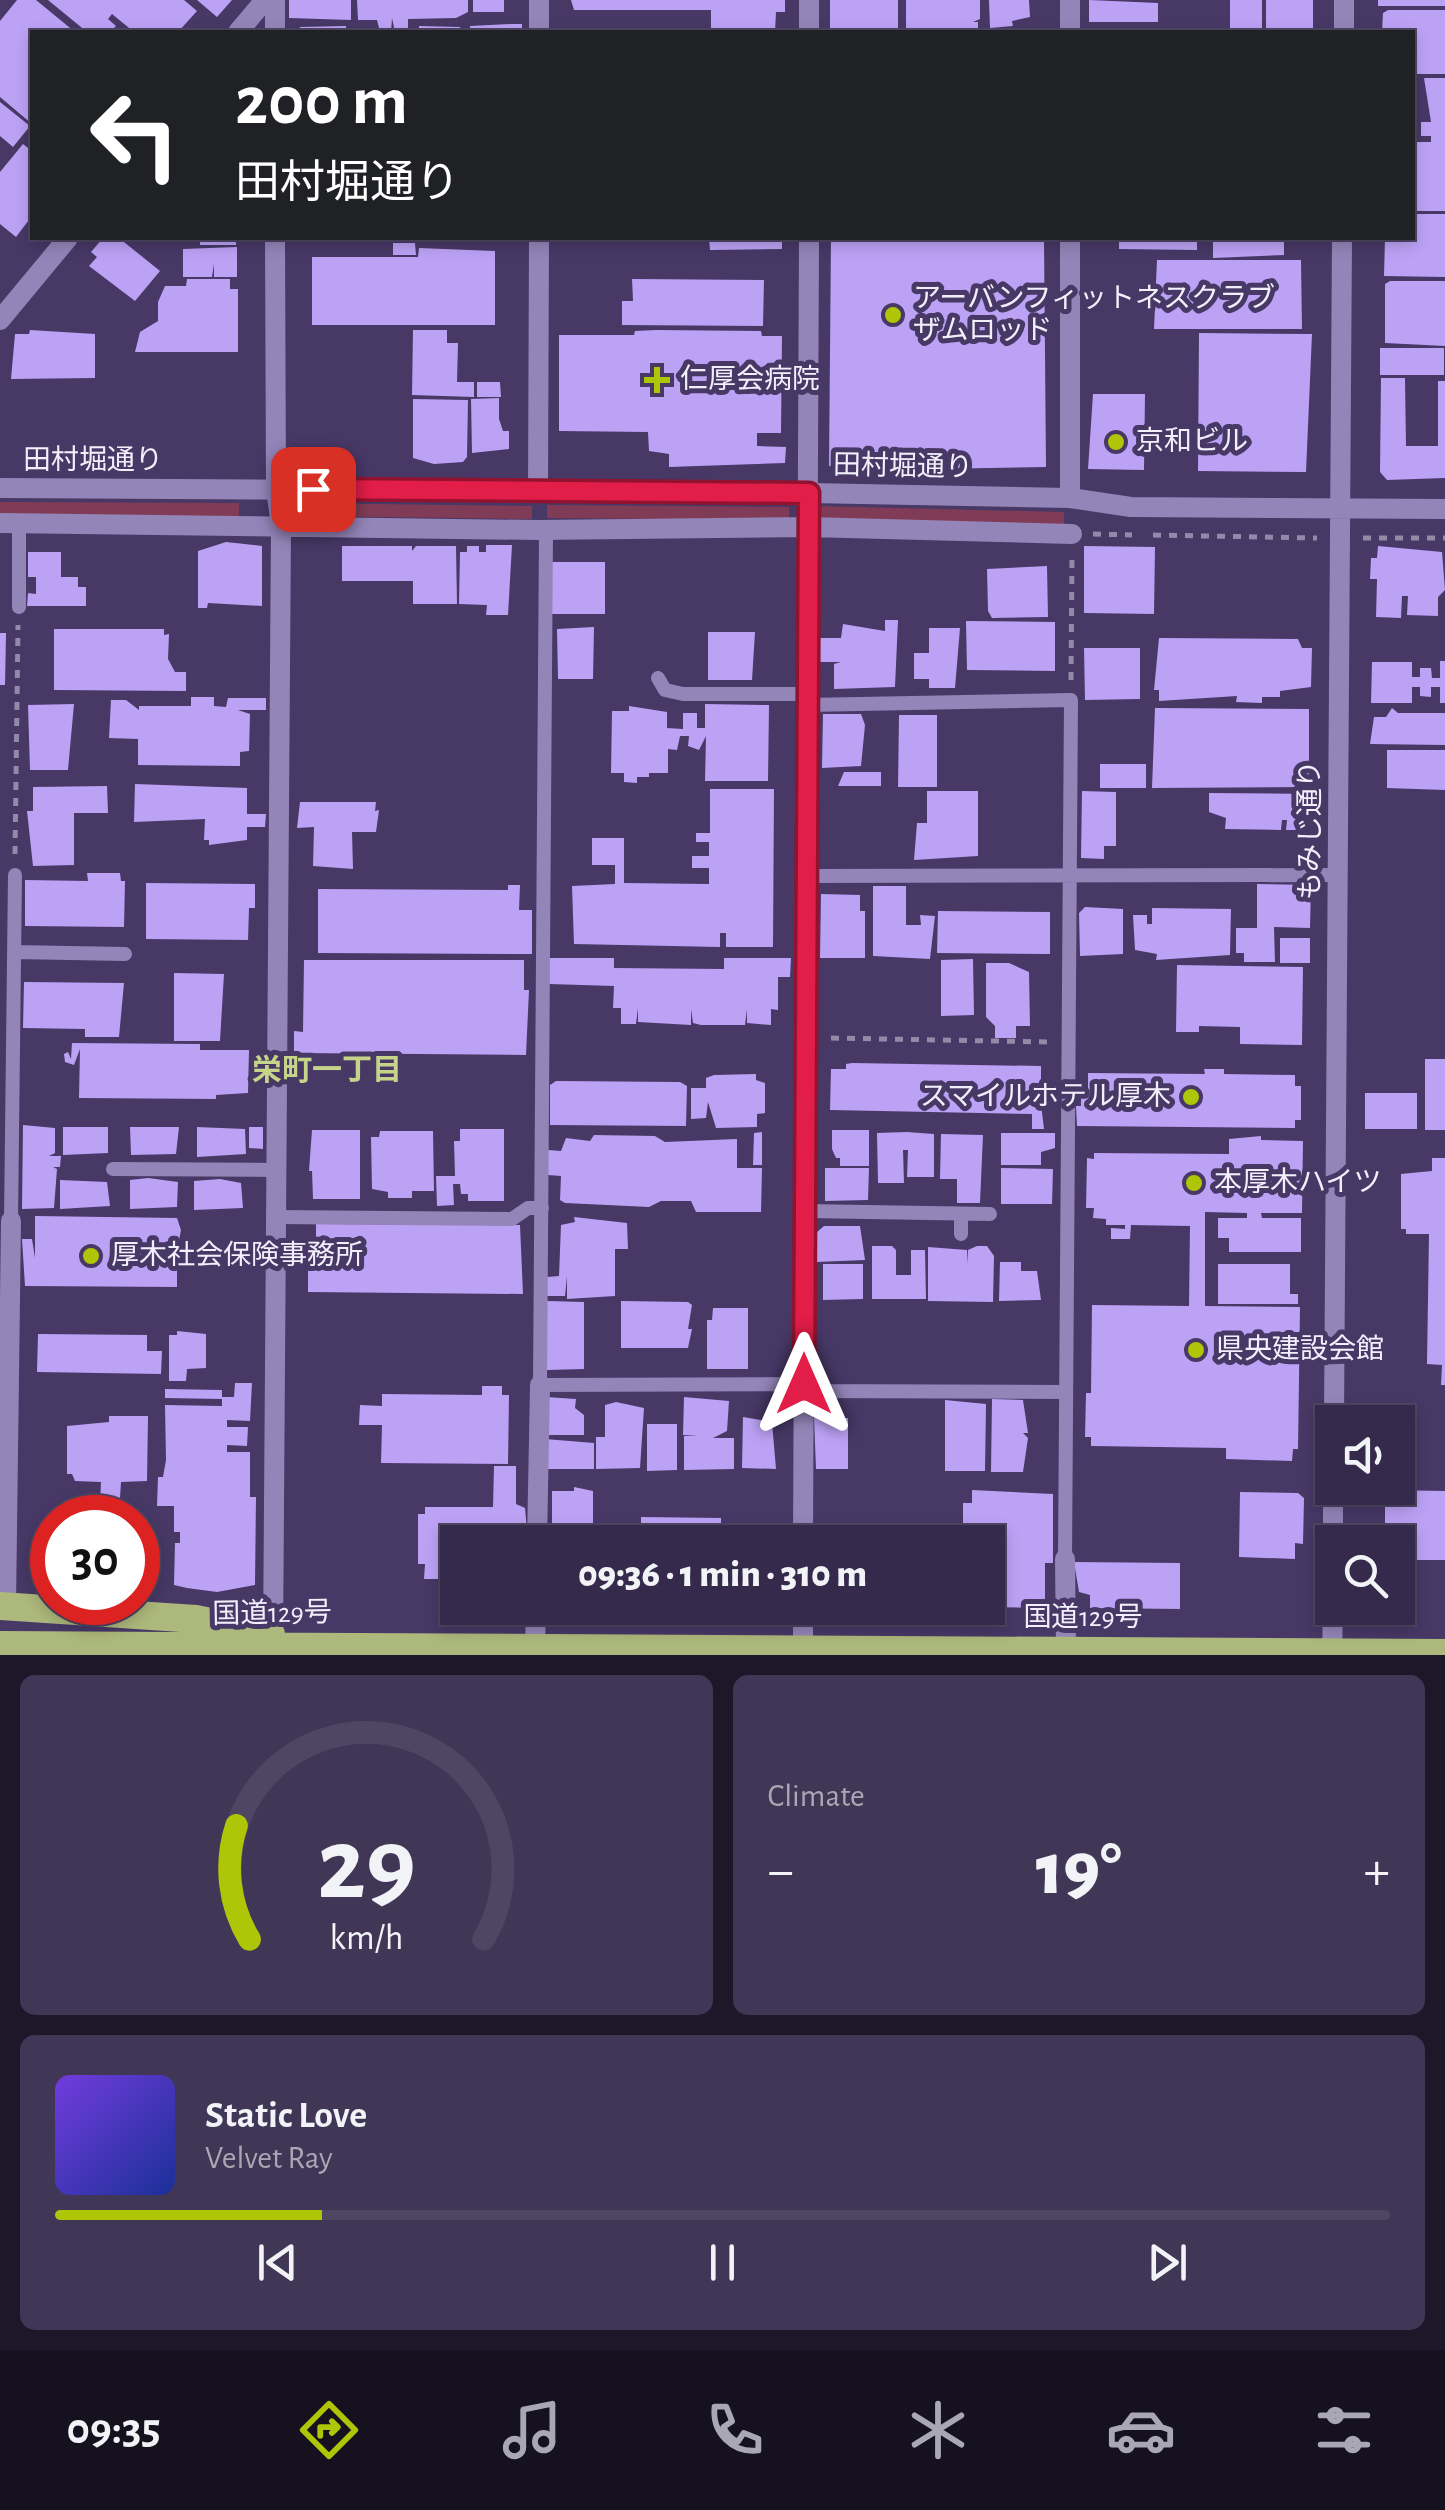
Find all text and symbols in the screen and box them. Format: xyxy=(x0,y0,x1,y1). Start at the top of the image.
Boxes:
text: 200 m xyxy=(235,67,408,137)
icon: left xyxy=(70,70,200,200)
text: 田村堀通り xyxy=(235,161,460,206)
place label: アーバンフィットネスクラブ ザムロッド xyxy=(913,283,1275,345)
marker: アーバンフィットネスクラブ ザムロッド xyxy=(882,304,904,326)
place label: 仁厚会病院 xyxy=(680,364,820,394)
marker: 仁厚会病院 xyxy=(644,367,670,393)
place label: 京和ビル xyxy=(1136,426,1248,456)
marker: 京和ビル xyxy=(1105,431,1127,453)
street label: 田村堀通り xyxy=(23,445,163,475)
pin xyxy=(271,447,356,532)
street label: 田村堀通り xyxy=(833,450,973,482)
icon: arrive xyxy=(286,462,341,517)
street label: もみじ通り xyxy=(1295,760,1325,900)
district label: 栄町一丁目 xyxy=(252,1054,402,1086)
place label: スマイルホテル厚木 xyxy=(920,1081,1171,1111)
marker: スマイルホテル厚木 xyxy=(1180,1086,1202,1108)
place label: 本厚木ハイツ xyxy=(1214,1167,1381,1197)
marker: 本厚木ハイツ xyxy=(1183,1172,1205,1194)
place label: 厚木社会保険事務所 xyxy=(111,1240,363,1270)
marker: 厚木社会保険事務所 xyxy=(80,1245,102,1267)
position arrow xyxy=(752,1332,856,1436)
place label: 県央建設会館 xyxy=(1216,1334,1384,1364)
marker: 県央建設会館 xyxy=(1185,1339,1207,1361)
map controls xyxy=(1315,1405,1415,1625)
button: sound xyxy=(1315,1405,1415,1505)
speed limit sign: 30 xyxy=(30,1495,160,1625)
button: search xyxy=(1315,1525,1415,1625)
text: 09:36 · 1 min · 310 m xyxy=(578,1556,867,1594)
street label: 国道129号 xyxy=(212,1597,332,1629)
street label: 国道129号 xyxy=(1023,1602,1143,1632)
text: Climate xyxy=(768,1780,865,1812)
text: 29 xyxy=(317,1814,416,1918)
text: 19° xyxy=(1036,1833,1122,1908)
text: − xyxy=(768,1844,794,1899)
text: + xyxy=(1364,1844,1390,1899)
text: km/h xyxy=(329,1920,403,1956)
text: Static Love xyxy=(205,2097,367,2135)
text: Velvet Ray xyxy=(205,2142,333,2174)
icon: previous xyxy=(250,2235,305,2290)
icon: pause xyxy=(695,2235,750,2290)
icon: next xyxy=(1140,2235,1195,2290)
icon: directions xyxy=(294,2395,364,2465)
icon: music xyxy=(497,2395,567,2465)
icon: phone xyxy=(700,2395,770,2465)
icon: climate xyxy=(903,2395,973,2465)
icon: car xyxy=(1106,2395,1176,2465)
icon: filters xyxy=(1309,2395,1379,2465)
text: 09:35 xyxy=(66,2407,161,2452)

